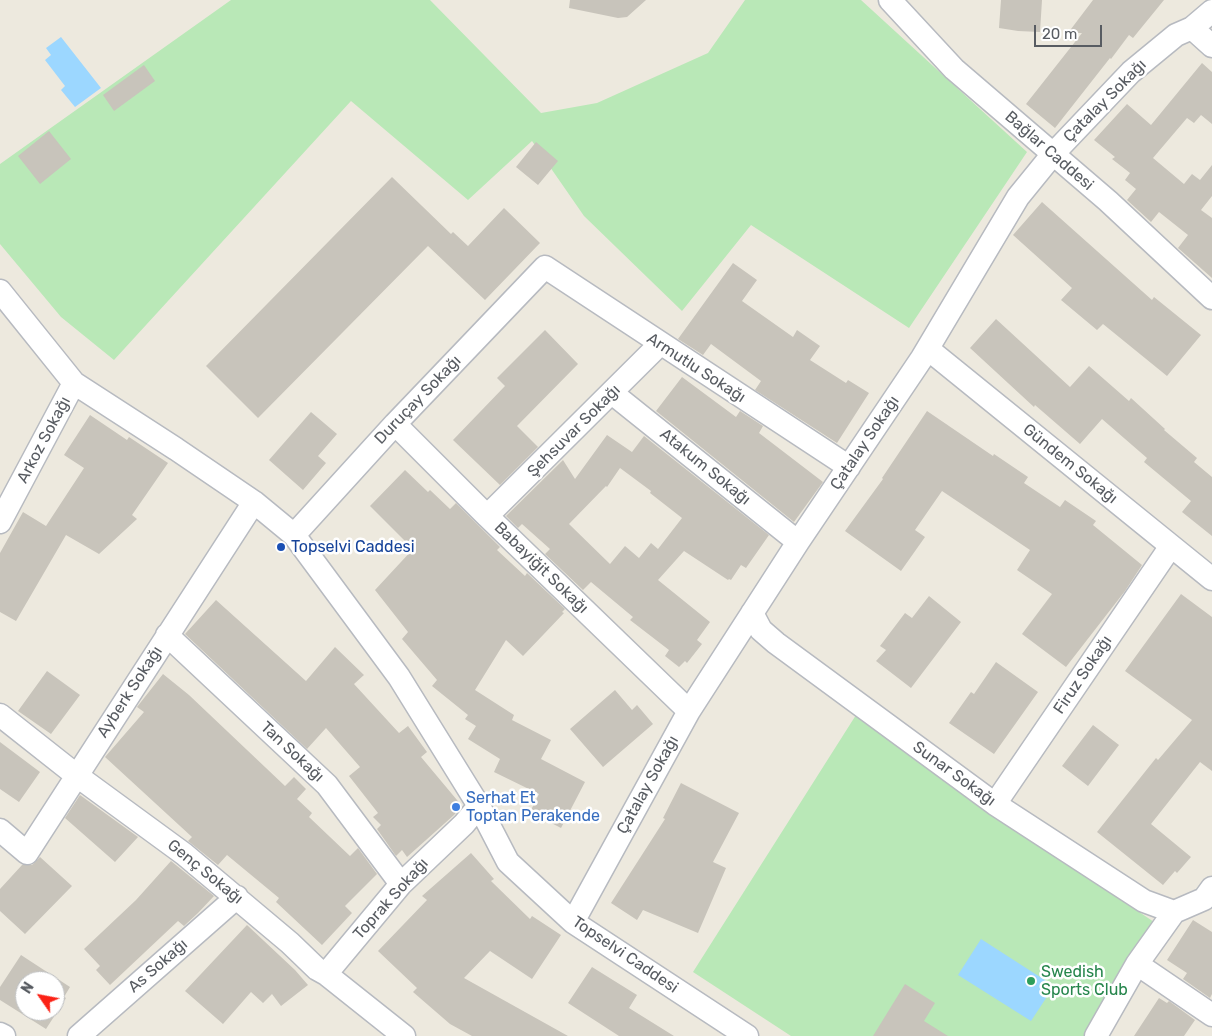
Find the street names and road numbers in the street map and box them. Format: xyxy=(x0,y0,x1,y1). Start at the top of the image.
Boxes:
street label: Çatalay Sokağı xyxy=(1060,56,1150,146)
street label: Bağlar Caddesi xyxy=(1001,107,1097,195)
street label: Armutlu Sokağı xyxy=(643,329,749,407)
street label: Duruçay Sokağı xyxy=(371,352,465,448)
street label: Şehsuvar Sokağı xyxy=(524,381,624,481)
street label: Çatalay Sokağı xyxy=(826,392,904,494)
street label: Arkoz Sokağı xyxy=(13,393,75,487)
street label: Gündem Sokağı xyxy=(1019,420,1121,508)
street label: Atakum Sokağı xyxy=(656,425,754,509)
street label: Babayiğit Sokağı xyxy=(490,518,592,618)
street label: Firuz Sokağı xyxy=(1050,632,1116,718)
street label: Ayberk Sokağı xyxy=(93,643,167,741)
street label: Tan Sokağı xyxy=(256,718,328,786)
street label: Çatalay Sokağı xyxy=(613,733,683,837)
street label: Sunar Sokağı xyxy=(909,738,999,810)
street label: Genç Sokağı xyxy=(163,836,247,908)
street label: Toprak Sokağı xyxy=(349,854,433,944)
street label: Topselvi Caddesi xyxy=(568,912,682,998)
street label: As Sokağı xyxy=(124,935,192,997)

